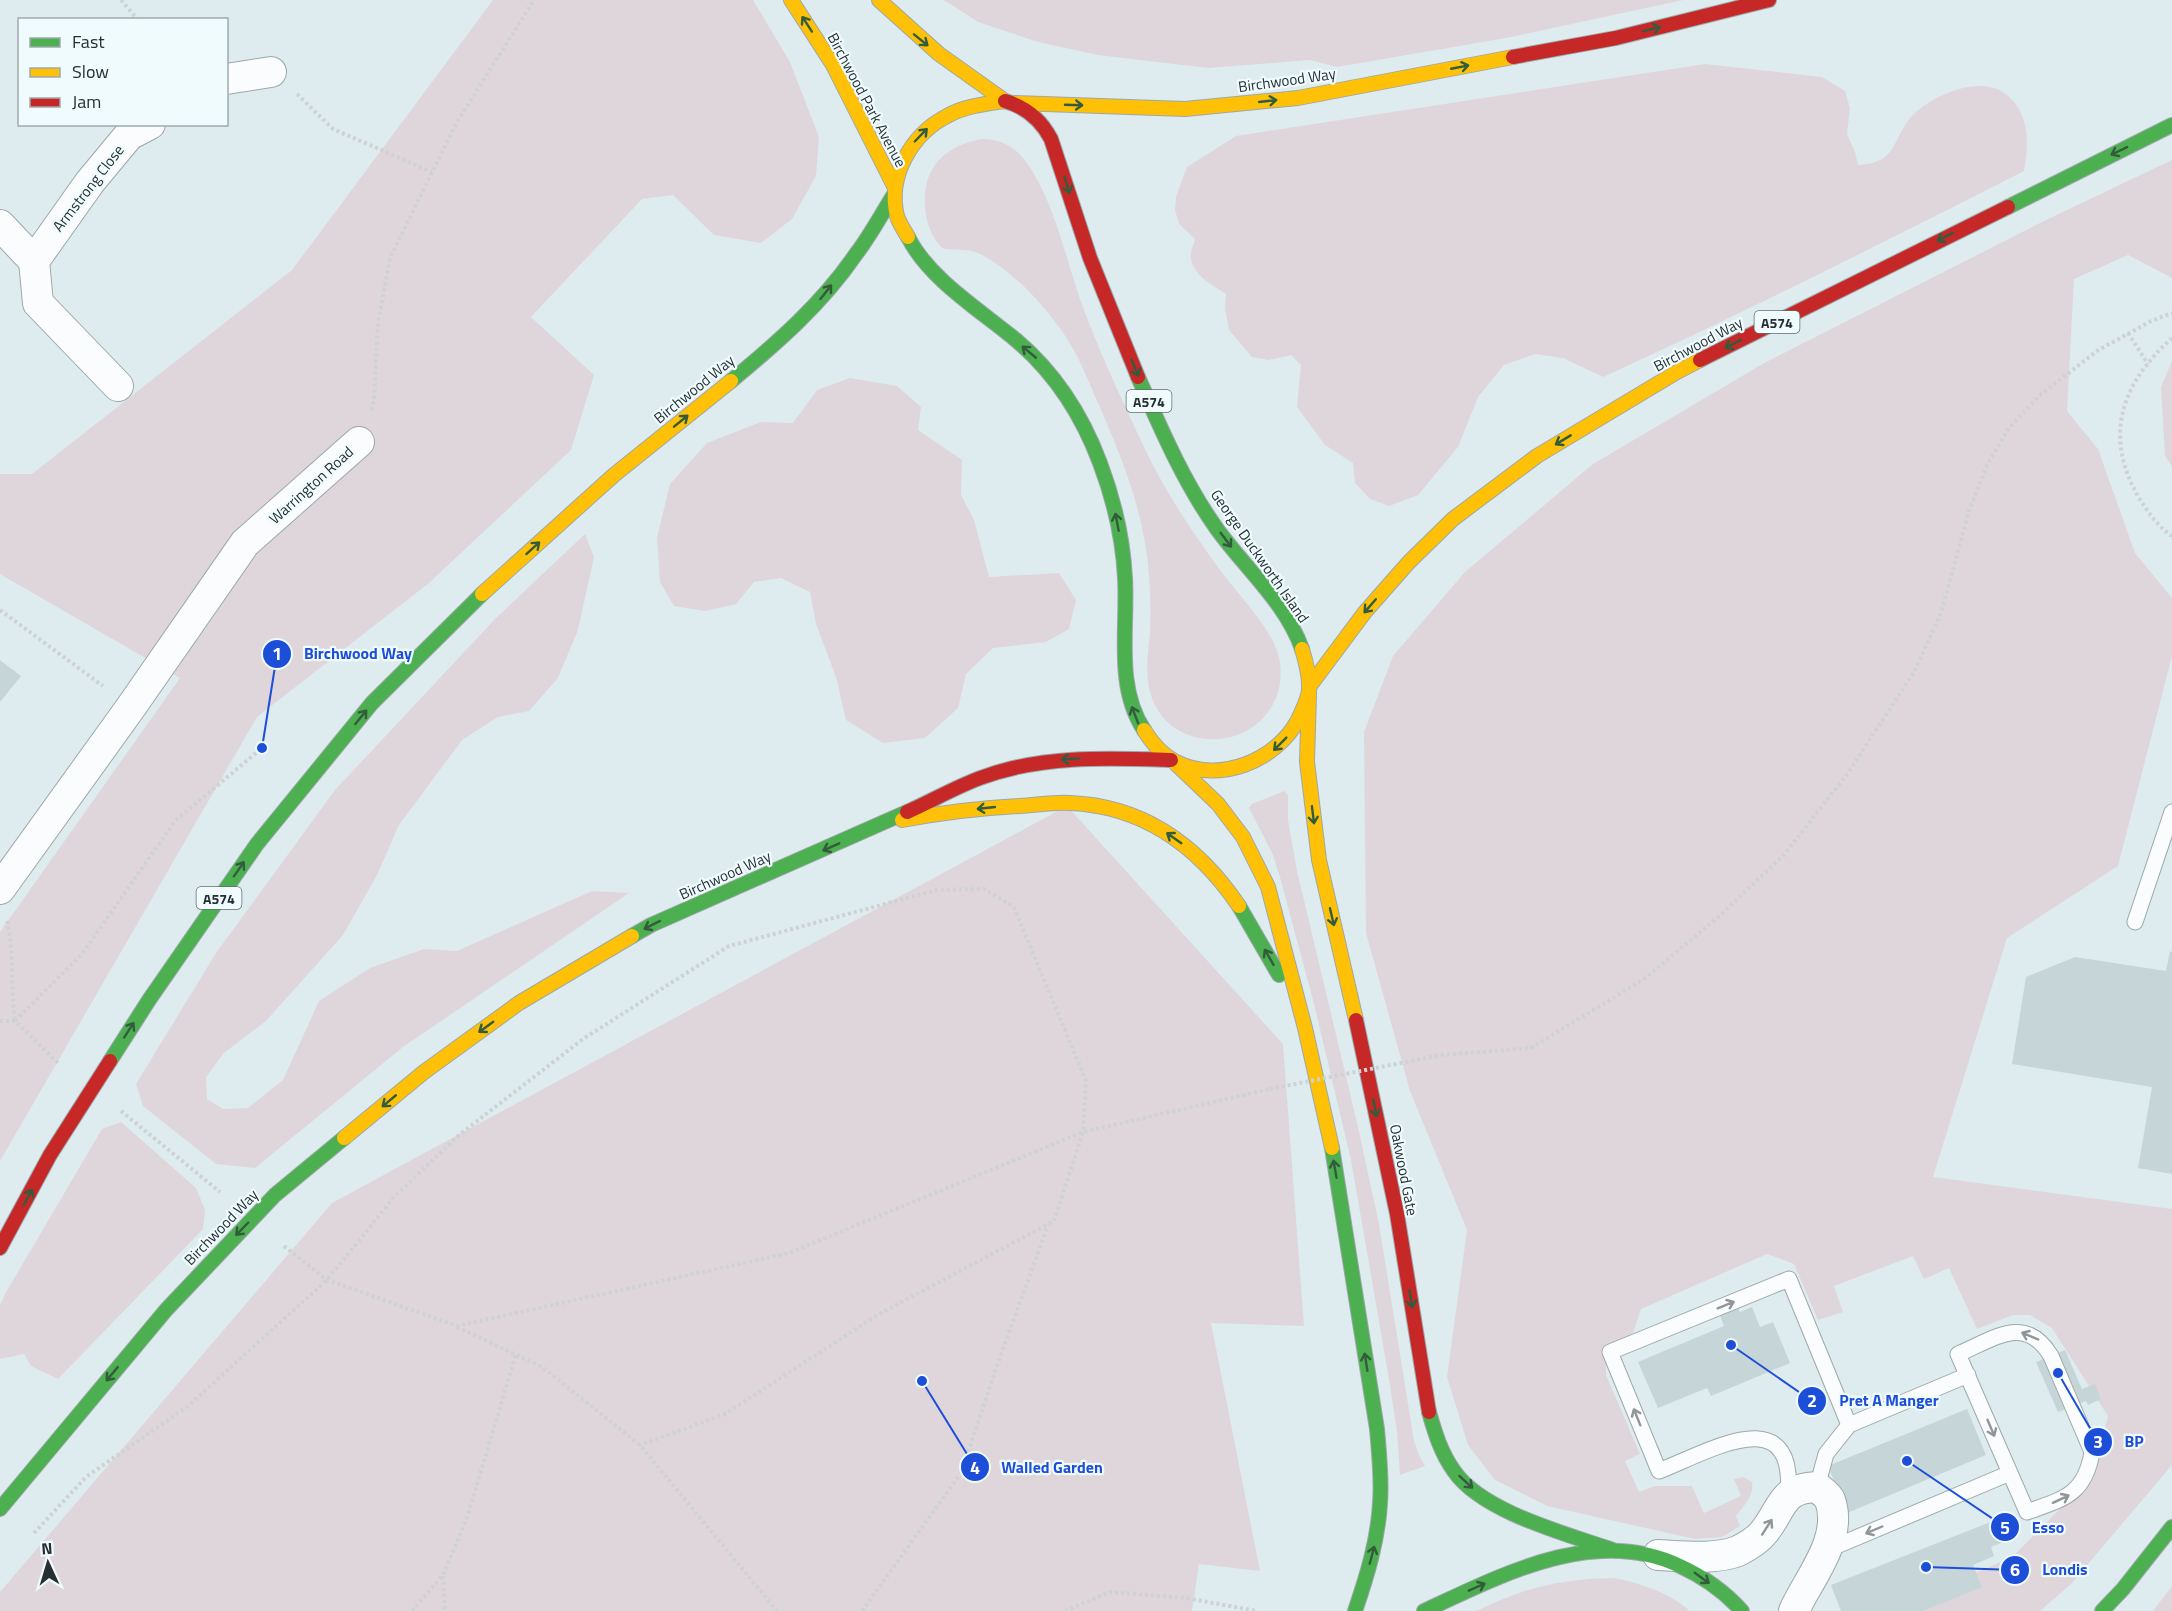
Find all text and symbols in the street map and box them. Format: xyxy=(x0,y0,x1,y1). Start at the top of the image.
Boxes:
one-way arrow xyxy=(800,15,813,32)
legend xyxy=(18,18,228,126)
one-way arrow xyxy=(1642,23,1661,35)
text: Fast xyxy=(72,28,105,55)
street label: Birchwood Park Avenue xyxy=(822,29,912,171)
one-way arrow xyxy=(913,33,929,46)
text: Slow xyxy=(72,58,109,85)
street label: Birchwood Way xyxy=(1237,62,1337,98)
one-way arrow xyxy=(1450,62,1470,73)
text: Jam xyxy=(72,88,101,115)
one-way arrow xyxy=(1258,95,1278,106)
one-way arrow xyxy=(1063,99,1083,111)
one-way arrow xyxy=(914,128,928,143)
street label: Armstrong Close xyxy=(47,140,129,236)
one-way arrow xyxy=(2111,145,2129,157)
one-way arrow xyxy=(1062,175,1073,194)
one-way arrow xyxy=(1936,232,1954,243)
one-way arrow xyxy=(820,284,833,300)
street label: Birchwood Way xyxy=(1649,311,1747,377)
road number: A574 xyxy=(1754,311,1800,333)
one-way arrow xyxy=(1724,338,1742,350)
one-way arrow xyxy=(1021,346,1037,359)
street label: Birchwood Way xyxy=(649,349,739,429)
one-way arrow xyxy=(1130,359,1141,377)
road number: A574 xyxy=(1126,390,1172,412)
one-way arrow xyxy=(673,415,689,428)
one-way arrow xyxy=(1555,434,1572,446)
street label: Warrington Road xyxy=(264,441,358,529)
street label: George Duckworth Island xyxy=(1205,484,1315,628)
one-way arrow xyxy=(1111,513,1122,533)
one-way arrow xyxy=(1219,532,1232,548)
one-way arrow xyxy=(525,541,540,555)
one-way arrow xyxy=(1363,598,1377,613)
callout: Birchwood Way xyxy=(262,637,424,671)
text: 1 xyxy=(272,640,282,667)
text: Birchwood Way xyxy=(304,641,412,665)
one-way arrow xyxy=(1128,706,1139,725)
one-way arrow xyxy=(354,709,367,725)
one-way arrow xyxy=(1272,736,1287,751)
one-way arrow xyxy=(1061,754,1081,765)
one-way arrow xyxy=(977,803,997,814)
one-way arrow xyxy=(1307,805,1318,825)
one-way arrow xyxy=(1166,832,1183,844)
one-way arrow xyxy=(822,841,840,853)
street label: Birchwood Way xyxy=(675,845,775,905)
one-way arrow xyxy=(233,862,245,878)
road number: A574 xyxy=(196,887,242,909)
one-way arrow xyxy=(1326,908,1338,927)
one-way arrow xyxy=(644,920,662,932)
one-way arrow xyxy=(1263,949,1275,966)
one-way arrow xyxy=(479,1021,495,1033)
one-way arrow xyxy=(123,1022,136,1039)
one-way arrow xyxy=(382,1094,397,1108)
one-way arrow xyxy=(1370,1097,1381,1117)
street label: Oakwood Gate xyxy=(1384,1122,1424,1218)
one-way arrow xyxy=(1330,1160,1341,1179)
street label: Birchwood Way xyxy=(179,1184,263,1270)
one-way arrow xyxy=(23,1188,34,1206)
one-way arrow xyxy=(235,1222,250,1237)
one-way arrow xyxy=(1406,1289,1417,1308)
one-way arrow xyxy=(1716,1299,1735,1310)
one-way arrow xyxy=(2021,1330,2039,1341)
one-way arrow xyxy=(1361,1352,1372,1372)
one-way arrow xyxy=(106,1366,119,1382)
callout: Pret A Manger xyxy=(1797,1384,1951,1418)
text: 2 xyxy=(1807,1387,1817,1414)
text: Pret A Manger xyxy=(1839,1388,1939,1412)
one-way arrow xyxy=(1631,1408,1642,1427)
one-way arrow xyxy=(1986,1419,1997,1437)
callout: BP xyxy=(2083,1425,2156,1459)
text: 3 xyxy=(2093,1428,2103,1455)
text: BP xyxy=(2124,1429,2144,1453)
callout: Walled Garden xyxy=(960,1450,1115,1484)
text: 4 xyxy=(970,1454,980,1481)
text: Walled Garden xyxy=(1001,1455,1103,1479)
one-way arrow xyxy=(1458,1475,1473,1489)
one-way arrow xyxy=(2051,1493,2069,1504)
callout: Esso xyxy=(1990,1510,2076,1544)
text: 5 xyxy=(2000,1514,2010,1541)
text: Esso xyxy=(2032,1515,2064,1539)
one-way arrow xyxy=(1760,1518,1773,1535)
one-way arrow xyxy=(1866,1525,1884,1536)
north arrow xyxy=(18,1533,78,1593)
text: N xyxy=(41,1536,53,1560)
one-way arrow xyxy=(1366,1546,1378,1565)
callout: Londis xyxy=(2000,1553,2100,1587)
text: 6 xyxy=(2010,1556,2020,1583)
text: Londis xyxy=(2042,1557,2088,1581)
one-way arrow xyxy=(1694,1572,1710,1584)
one-way arrow xyxy=(1468,1581,1486,1592)

